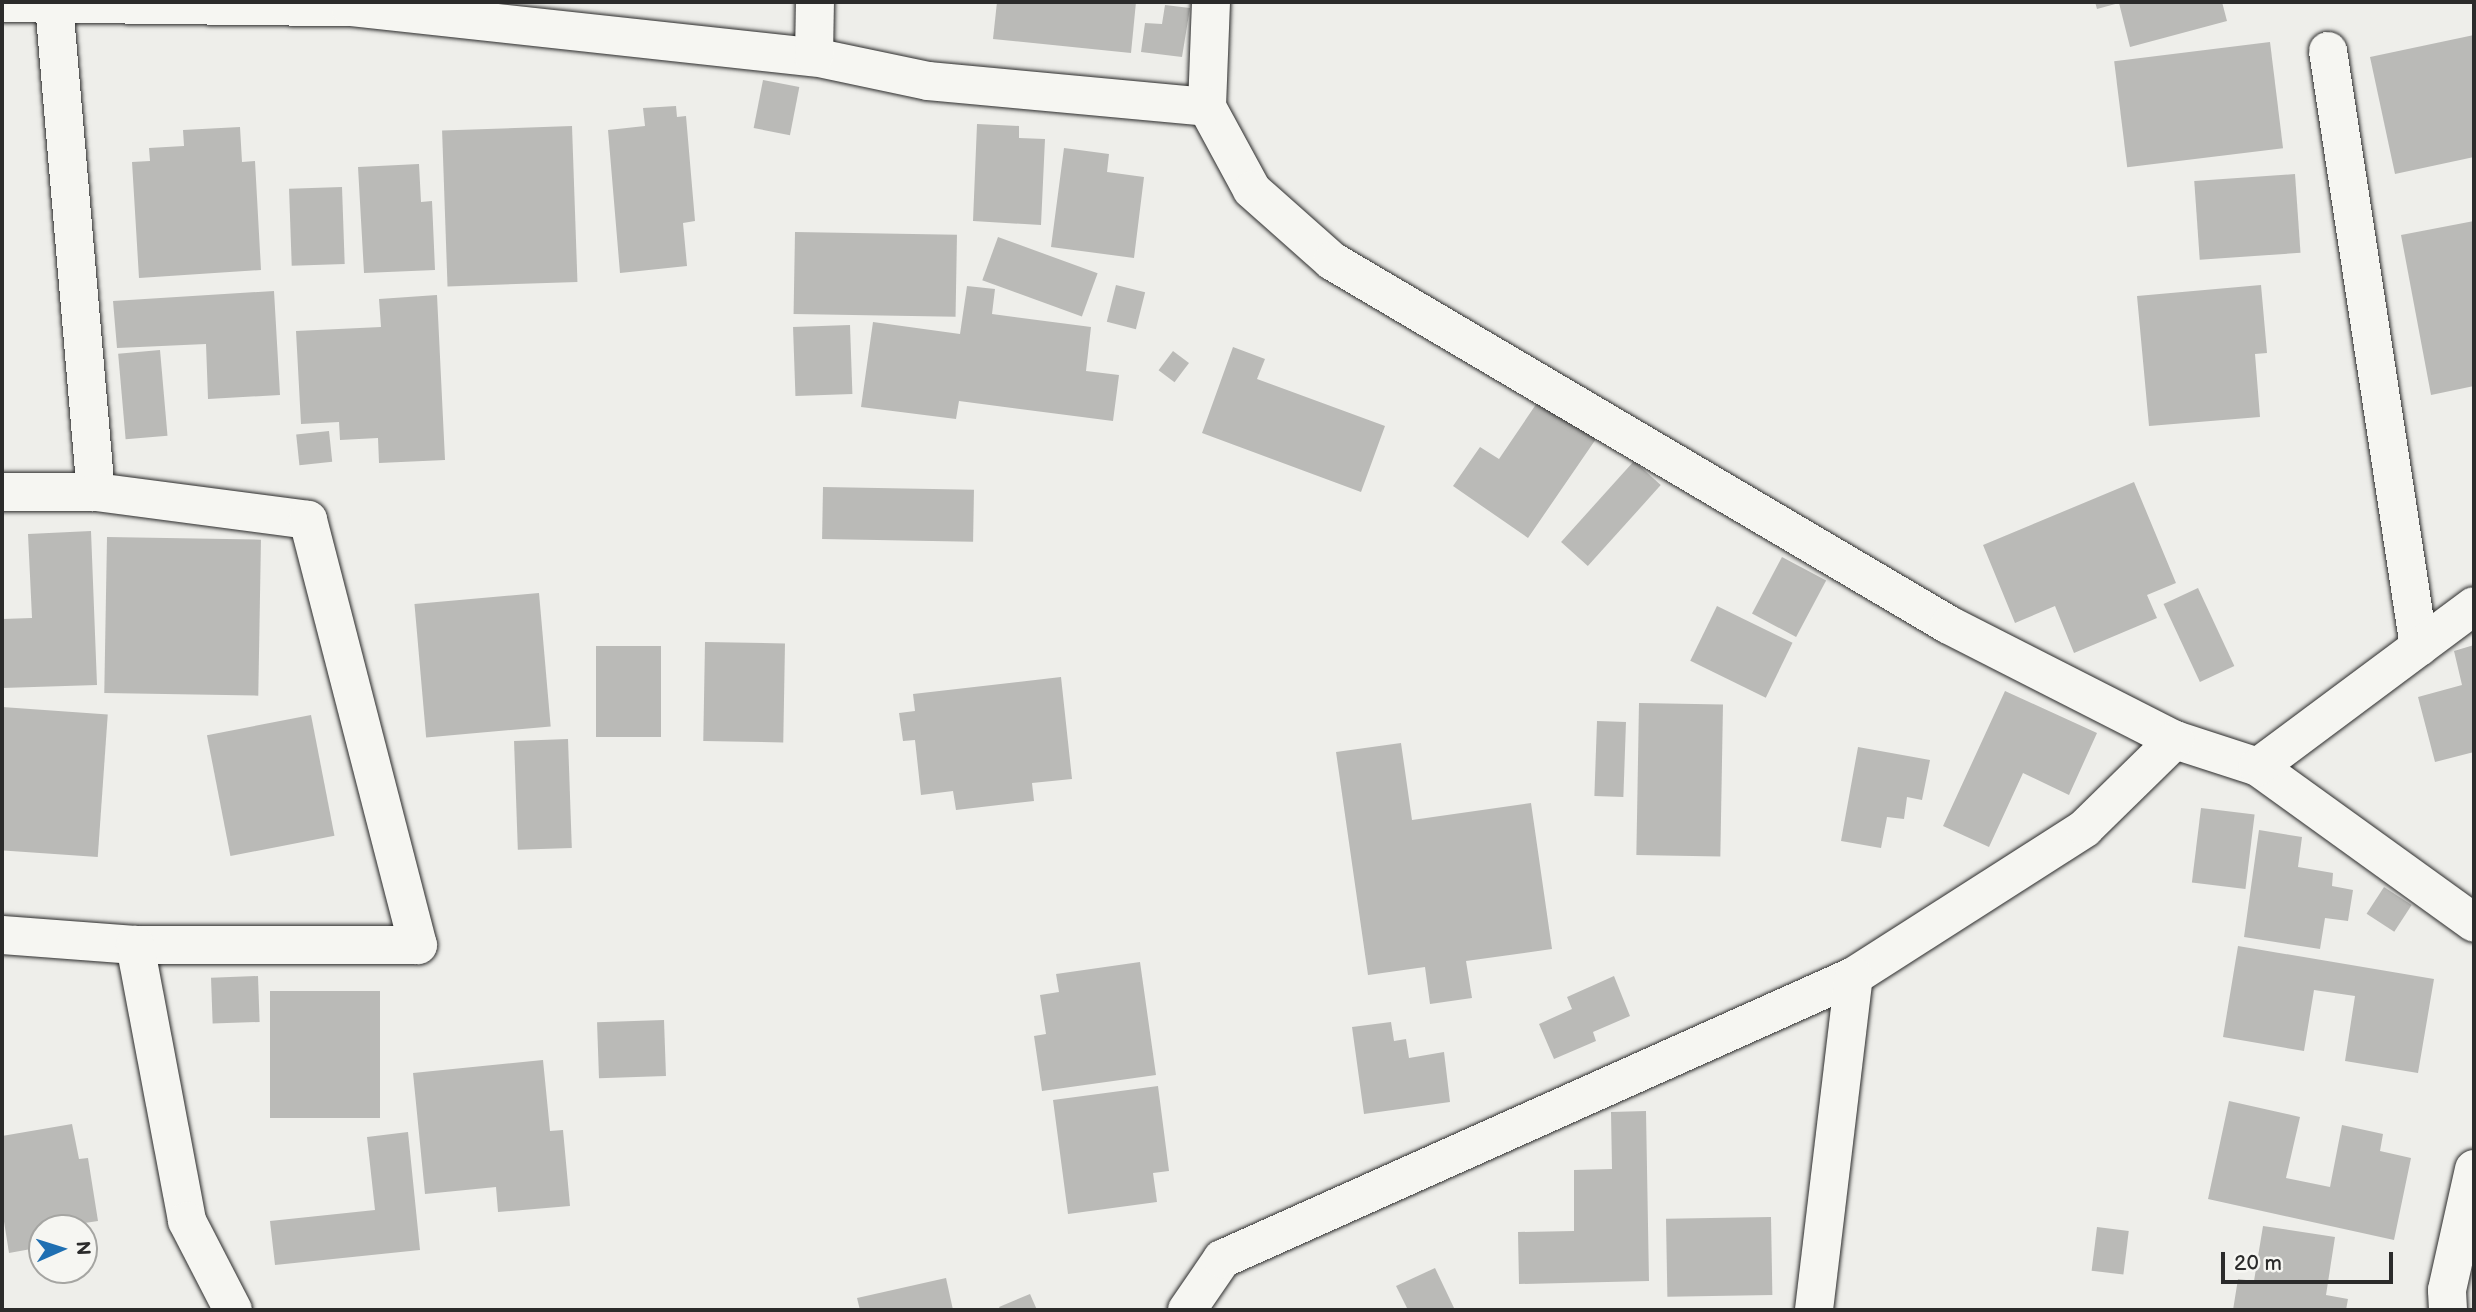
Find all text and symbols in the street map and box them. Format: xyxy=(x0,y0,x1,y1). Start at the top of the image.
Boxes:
north arrow xyxy=(28,1214,98,1284)
scale bar xyxy=(2224,1238,2396,1282)
text: N xyxy=(71,1240,94,1256)
text: 20 m xyxy=(2234,1251,2282,1276)

